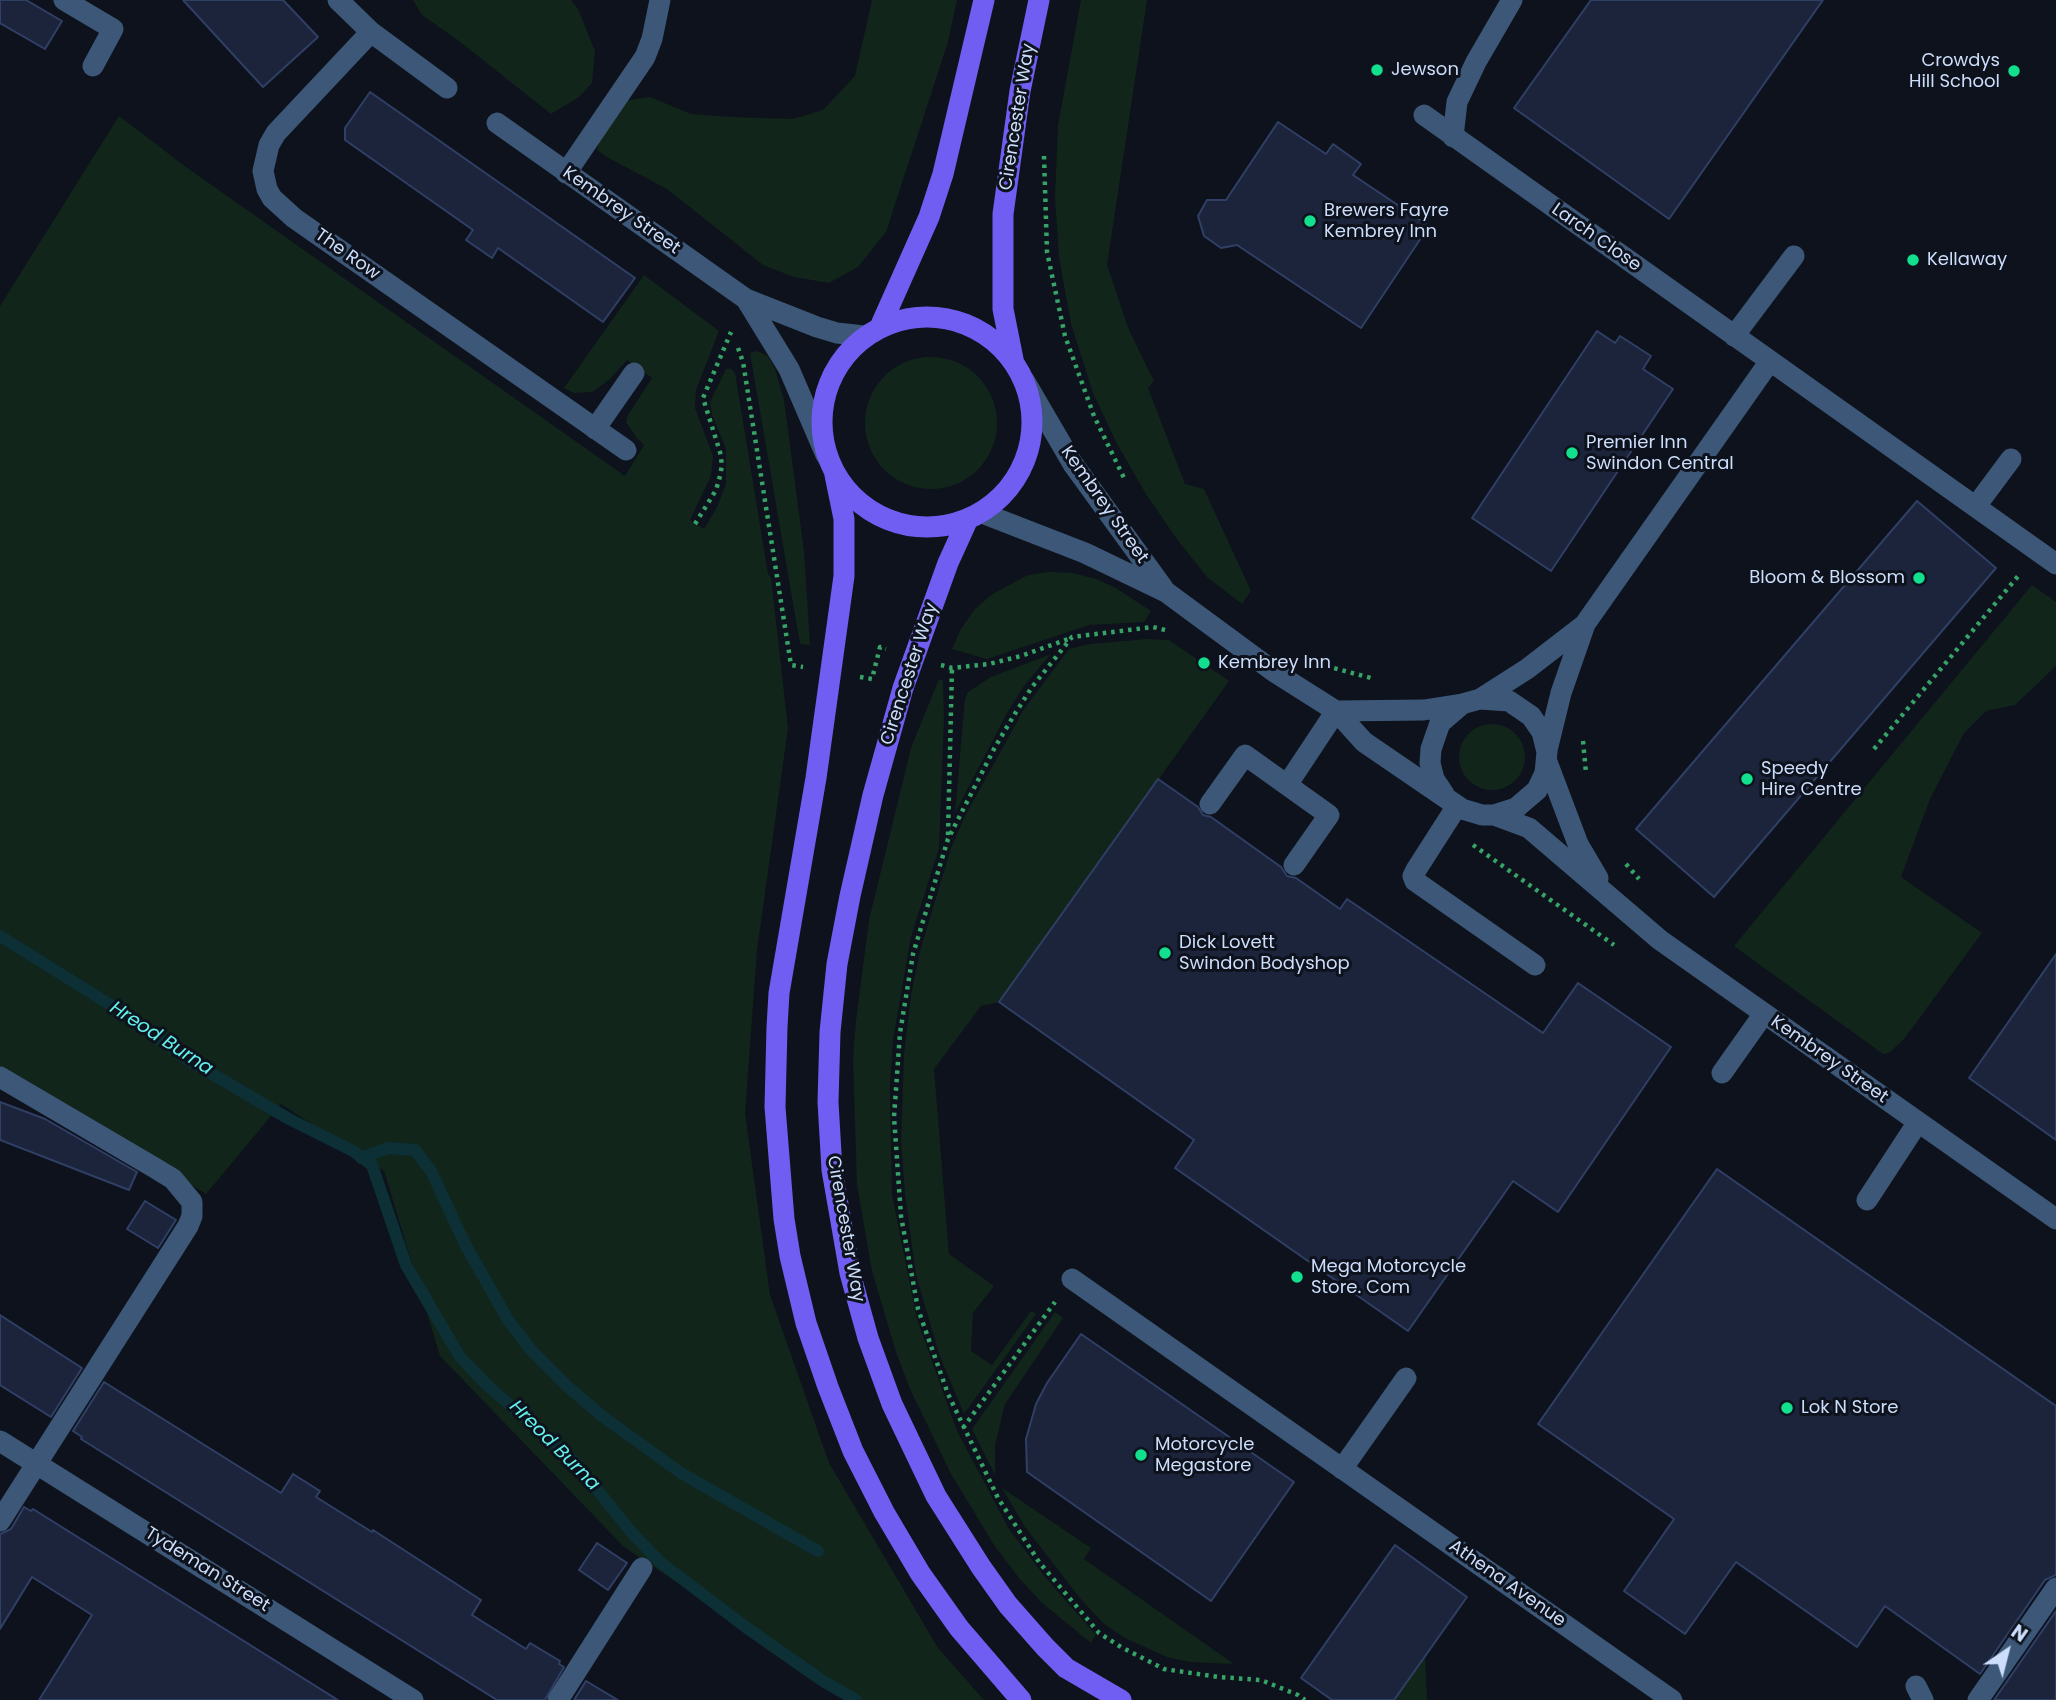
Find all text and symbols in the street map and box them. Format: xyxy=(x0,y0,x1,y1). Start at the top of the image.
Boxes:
street label: Cirencester Way xyxy=(996,42,1040,192)
place label: Crowdys Hill School xyxy=(1909,50,2000,92)
place label: Jewson xyxy=(1391,59,1459,81)
marker: Jewson xyxy=(1369,62,1385,78)
marker: Crowdys Hill School xyxy=(2006,63,2022,79)
street label: Kembrey Street xyxy=(558,163,684,259)
street label: Larch Close xyxy=(1547,199,1645,277)
place label: Brewers Fayre Kembrey Inn xyxy=(1324,200,1449,242)
marker: Brewers Fayre Kembrey Inn xyxy=(1302,213,1318,229)
street label: The Row xyxy=(310,225,384,285)
place label: Kellaway xyxy=(1927,249,2007,271)
marker: Kellaway xyxy=(1905,252,1921,268)
place label: Premier Inn Swindon Central xyxy=(1586,432,1734,474)
street label: Kembrey Street xyxy=(1056,442,1152,568)
marker: Premier Inn Swindon Central xyxy=(1564,445,1580,461)
place label: Bloom & Blossom xyxy=(1749,567,1905,589)
marker: Bloom & Blossom xyxy=(1911,570,1927,586)
street label: Cirencester Way xyxy=(877,600,943,748)
place label: Kembrey Inn xyxy=(1218,652,1331,674)
marker: Kembrey Inn xyxy=(1196,655,1212,671)
place label: Speedy Hire Centre xyxy=(1761,758,1862,800)
marker: Speedy Hire Centre xyxy=(1739,771,1755,787)
place label: Dick Lovett Swindon Bodyshop xyxy=(1179,932,1350,974)
marker: Dick Lovett Swindon Bodyshop xyxy=(1157,945,1173,961)
water label: Hreod Burna xyxy=(105,997,217,1081)
street label: Kembrey Street xyxy=(1766,1012,1892,1108)
street label: Cirencester Way xyxy=(821,1154,869,1304)
place label: Mega Motorcycle Store. Com xyxy=(1311,1256,1466,1298)
marker: Mega Motorcycle Store. Com xyxy=(1289,1269,1305,1285)
water label: Hreod Burna xyxy=(504,1396,604,1496)
place label: Lok N Store xyxy=(1801,1397,1898,1419)
marker: Lok N Store xyxy=(1779,1400,1795,1416)
place label: Motorcycle Megastore xyxy=(1155,1434,1254,1476)
marker: Motorcycle Megastore xyxy=(1133,1447,1149,1463)
street label: Tydeman Street xyxy=(141,1523,273,1617)
street label: Athena Avenue xyxy=(1445,1536,1569,1632)
north arrow xyxy=(1972,1616,2042,1686)
text: N xyxy=(2006,1618,2033,1649)

